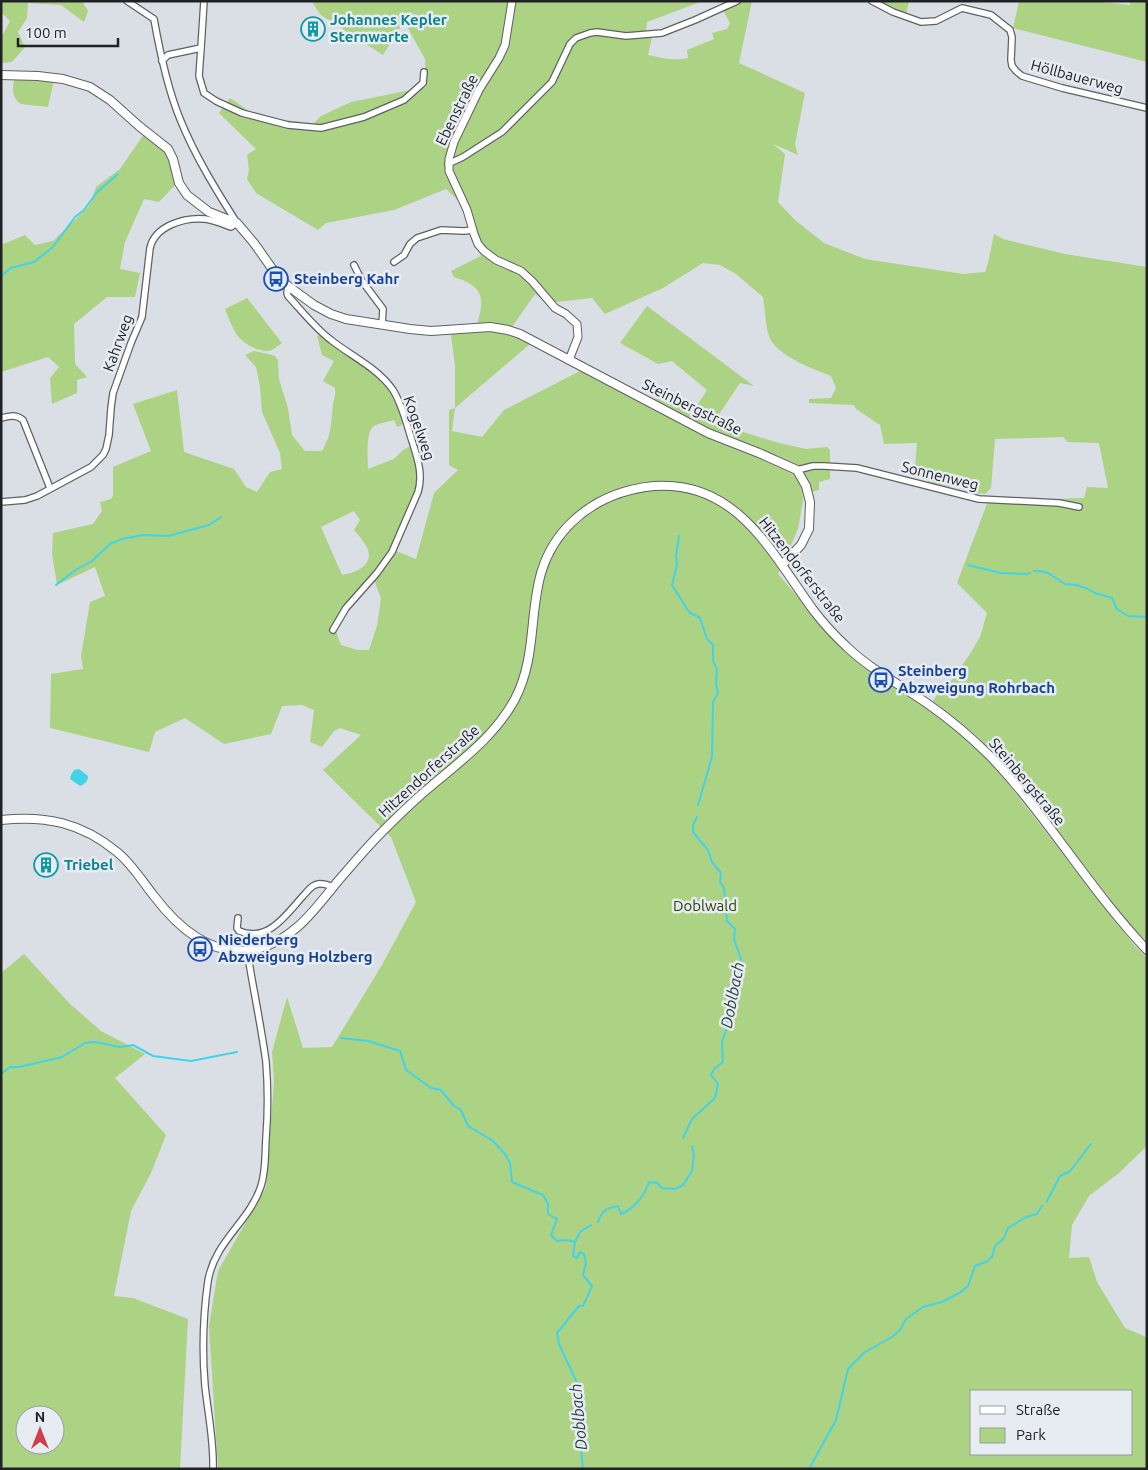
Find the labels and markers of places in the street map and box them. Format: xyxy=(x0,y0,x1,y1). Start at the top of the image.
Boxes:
place label: Johannes Kepler Sternwarte xyxy=(330,11,448,45)
building icon: Johannes Kepler Sternwarte xyxy=(300,16,326,42)
bus stop icon: Steinberg Kahr xyxy=(263,266,289,292)
place label: Steinberg Kahr xyxy=(294,270,400,287)
place label: Steinberg Abzweigung Rohrbach xyxy=(898,662,1055,696)
bus stop icon: Steinberg Abzweigung Rohrbach xyxy=(868,667,894,693)
building icon: Triebel xyxy=(33,852,59,878)
place label: Triebel xyxy=(64,856,114,873)
place label: Niederberg Abzweigung Holzberg xyxy=(218,931,373,965)
bus stop icon: Niederberg Abzweigung Holzberg xyxy=(187,936,213,962)

